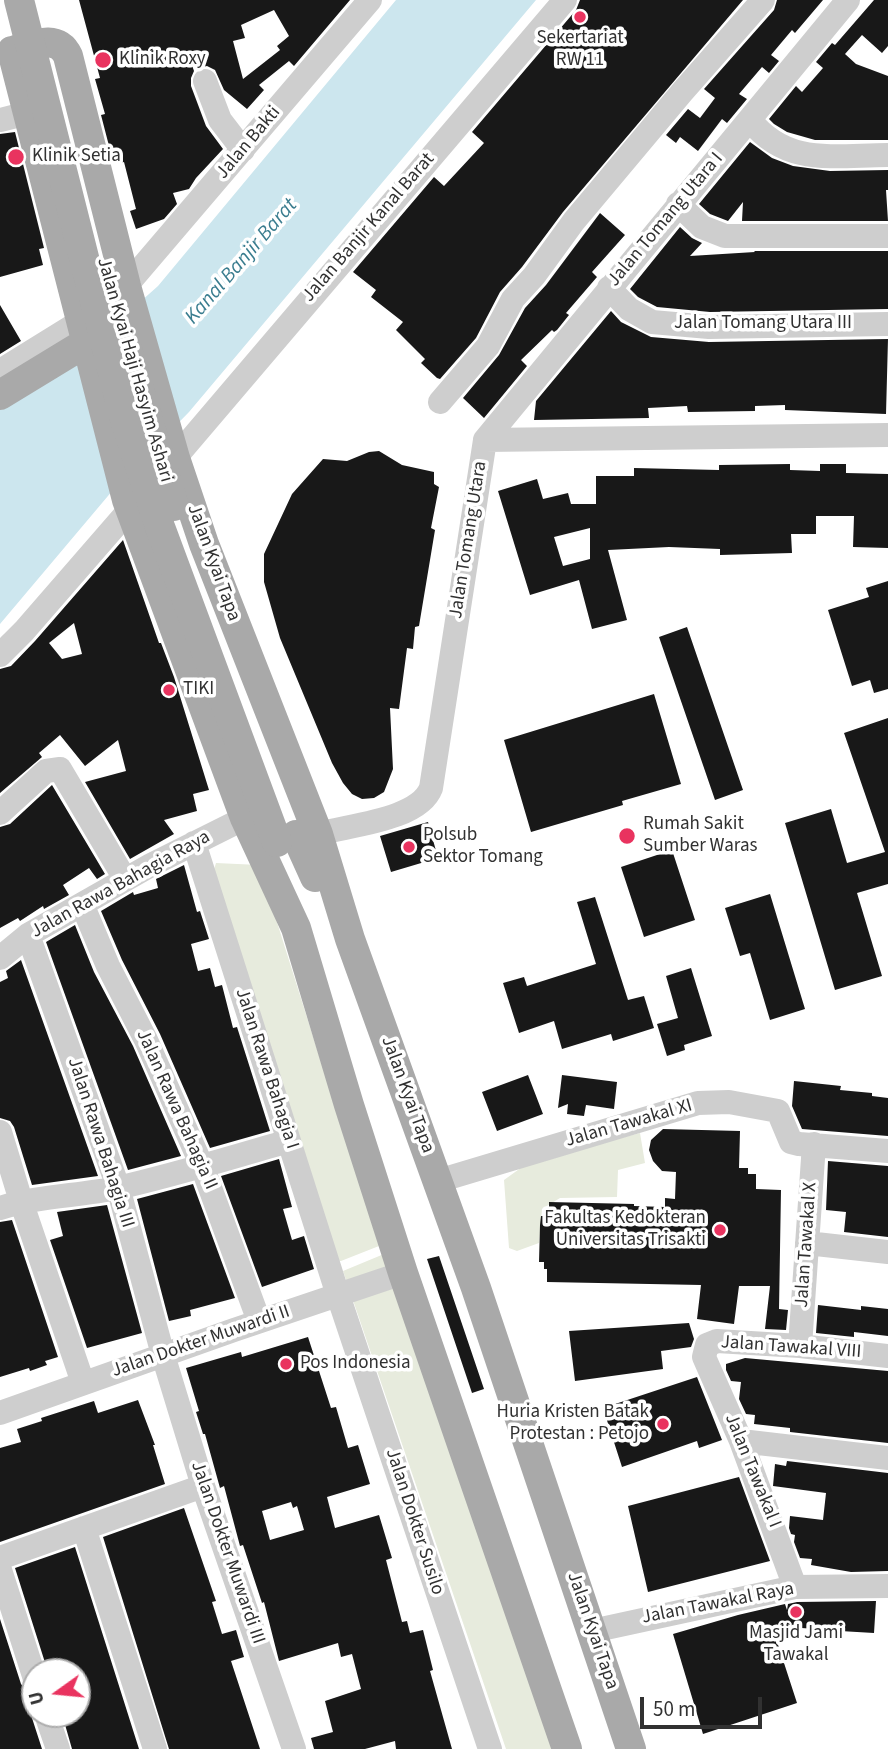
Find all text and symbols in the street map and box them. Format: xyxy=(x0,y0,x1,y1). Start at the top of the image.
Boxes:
marker: Sekertariat RW 11 xyxy=(572,9,588,25)
place label: Sekertariat RW 11 xyxy=(536,28,624,72)
place label: Klinik Roxy xyxy=(119,49,206,71)
marker: Klinik Roxy xyxy=(93,50,113,70)
street label: Jalan Bakti xyxy=(212,102,286,184)
place label: Klinik Setia xyxy=(32,146,121,168)
marker: Klinik Setia xyxy=(6,147,26,167)
street label: Jalan Tomang Utara I xyxy=(603,148,729,292)
street label: Jalan Banjir Kanal Barat xyxy=(298,149,440,307)
water label: Kanal Banjir Barat xyxy=(181,194,303,330)
street label: Jalan Kyai Haji Hasyim Ashari xyxy=(91,255,177,485)
street label: Jalan Tomang Utara III xyxy=(674,313,852,335)
street label: Jalan Tomang Utara xyxy=(445,460,493,620)
street label: Jalan Kyai Tapa xyxy=(181,501,245,625)
place label: TIKI xyxy=(183,679,214,701)
marker: TIKI xyxy=(161,682,177,698)
place label: Rumah Sakit Sumber Waras xyxy=(643,814,757,858)
place label: Polsub Sektor Tomang xyxy=(423,825,543,869)
street label: Jalan Rawa Bahagia Raya xyxy=(28,826,214,944)
marker: Rumah Sakit Sumber Waras xyxy=(617,826,637,846)
marker: Polsub Sektor Tomang xyxy=(401,839,417,855)
street label: Jalan Rawa Bahagia I xyxy=(229,986,303,1152)
street label: Jalan Rawa Bahagia II xyxy=(130,1026,222,1194)
street label: Jalan Kyai Tapa xyxy=(375,1033,439,1157)
street label: Jalan Rawa Bahagia III xyxy=(62,1055,138,1231)
street label: Jalan Tawakal XI xyxy=(563,1095,695,1153)
street label: Jalan Tawakal X xyxy=(791,1181,823,1309)
place label: Fakultas Kedokteran Universitas Trisakti xyxy=(544,1208,706,1252)
marker: Fakultas Kedokteran Universitas Trisakti xyxy=(712,1222,728,1238)
street label: Jalan Dokter Muwardi II xyxy=(109,1301,293,1383)
street label: Jalan Tawakal VIII xyxy=(720,1332,862,1364)
place label: Pos Indonesia xyxy=(300,1353,411,1375)
marker: Pos Indonesia xyxy=(278,1356,294,1372)
place label: Huria Kristen Batak Protestan : Petojo xyxy=(497,1402,649,1446)
street label: Jalan Tawakal I xyxy=(719,1411,785,1531)
marker: Huria Kristen Batak Protestan : Petojo xyxy=(655,1416,671,1432)
street label: Jalan Dokter Susilo xyxy=(380,1446,448,1598)
street label: Jalan Dokter Muwardi III xyxy=(185,1459,269,1647)
street label: Jalan Kyai Tapa xyxy=(561,1569,623,1693)
street label: Jalan Tawakal Raya xyxy=(640,1578,796,1630)
marker: Masjid Jami Tawakal xyxy=(788,1604,804,1620)
place label: Masjid Jami Tawakal xyxy=(749,1623,843,1667)
north arrow xyxy=(21,1658,91,1728)
scale bar xyxy=(643,1682,766,1726)
text: U xyxy=(22,1688,52,1708)
text: 50 m xyxy=(653,1694,695,1724)

